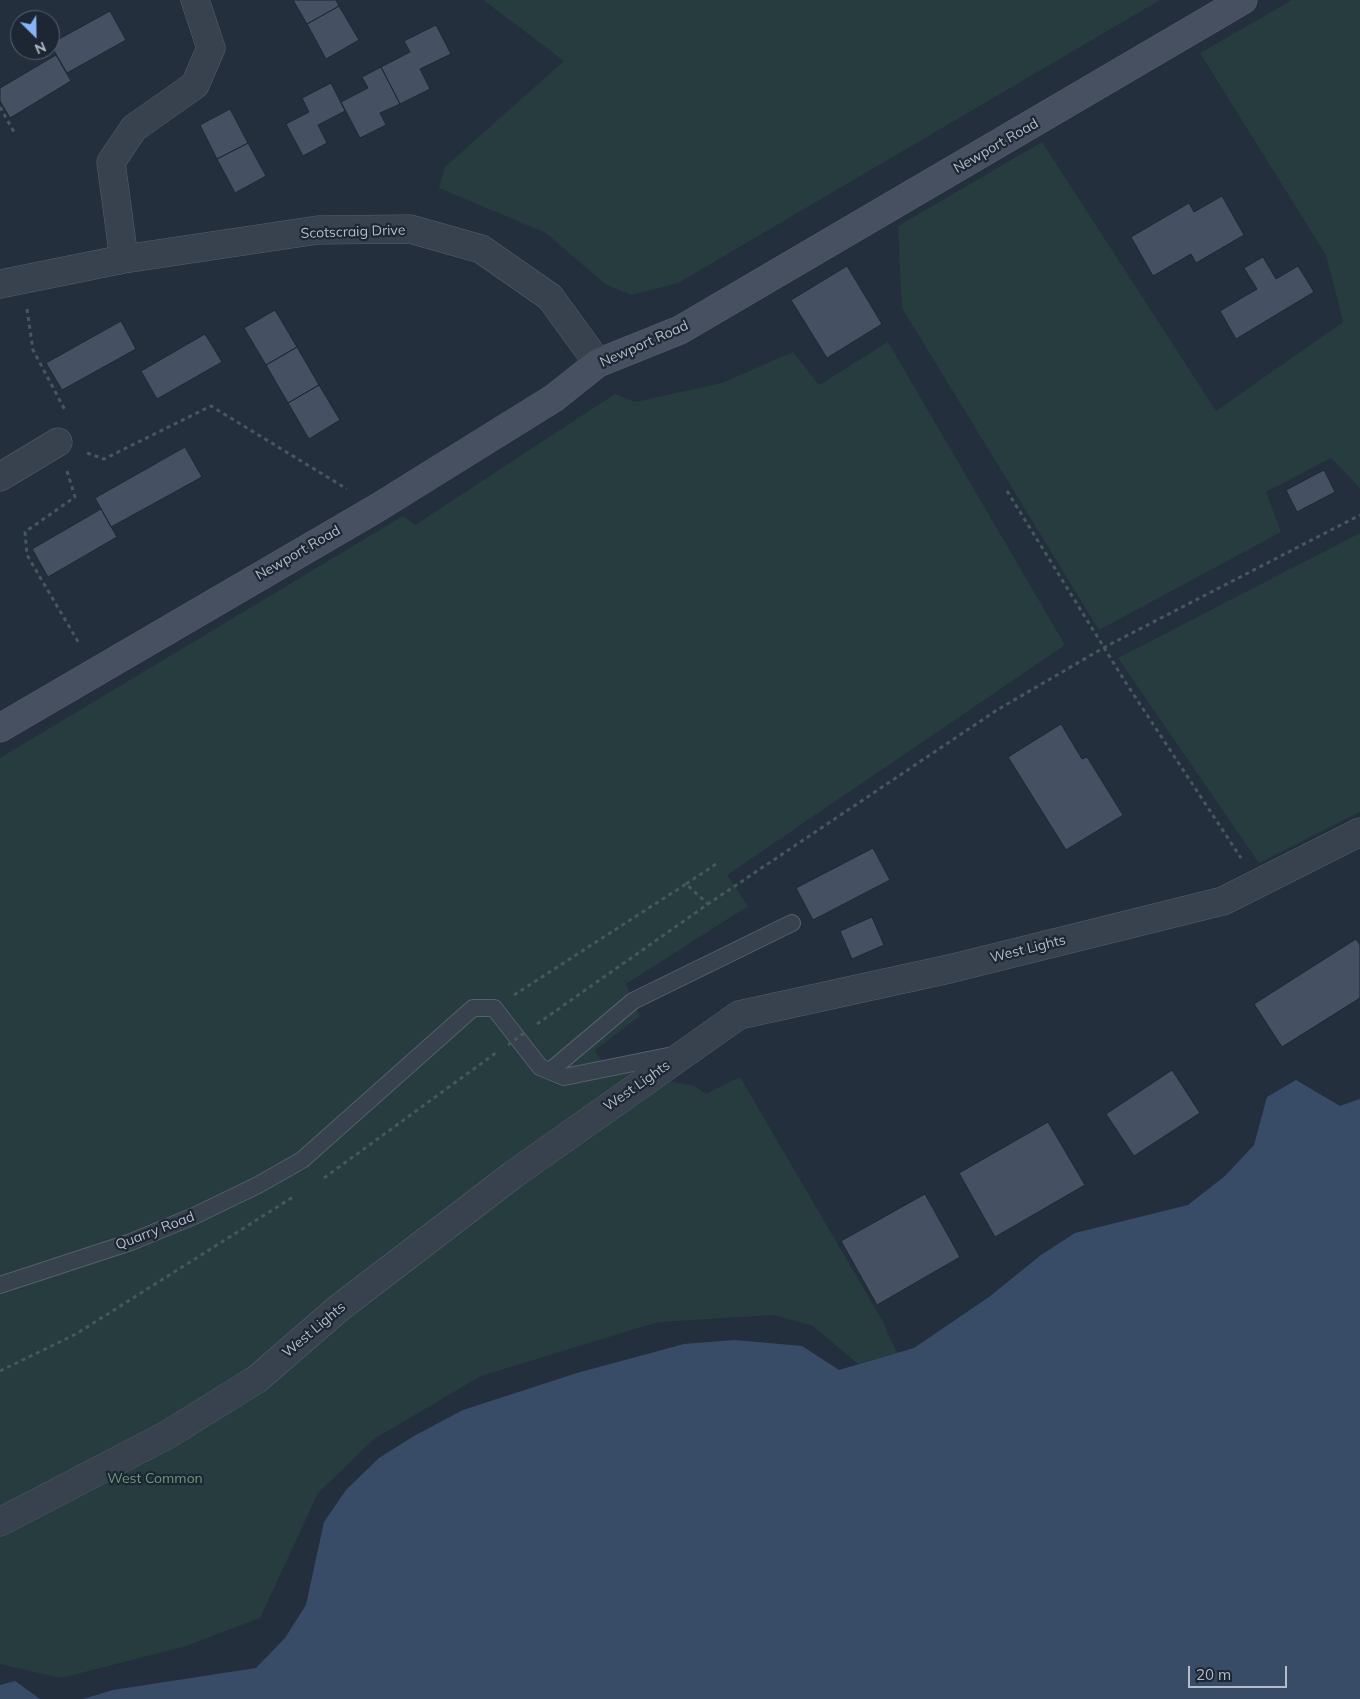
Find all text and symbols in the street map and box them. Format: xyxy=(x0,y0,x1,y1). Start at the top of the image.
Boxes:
north arrow xyxy=(10,10,60,60)
text: N xyxy=(32,38,49,58)
street label: Newport Road xyxy=(951,115,1041,177)
street label: Scotscraig Drive xyxy=(300,222,406,242)
street label: Newport Road xyxy=(597,317,691,371)
street label: Newport Road xyxy=(253,522,343,584)
street label: West Lights xyxy=(988,932,1068,966)
street label: West Lights xyxy=(601,1057,673,1115)
street label: Quarry Road xyxy=(113,1208,197,1254)
street label: West Lights xyxy=(279,1299,349,1361)
park label: West Common xyxy=(107,1471,203,1487)
scale bar xyxy=(1190,1656,1289,1688)
text: 20 m xyxy=(1196,1665,1231,1684)

